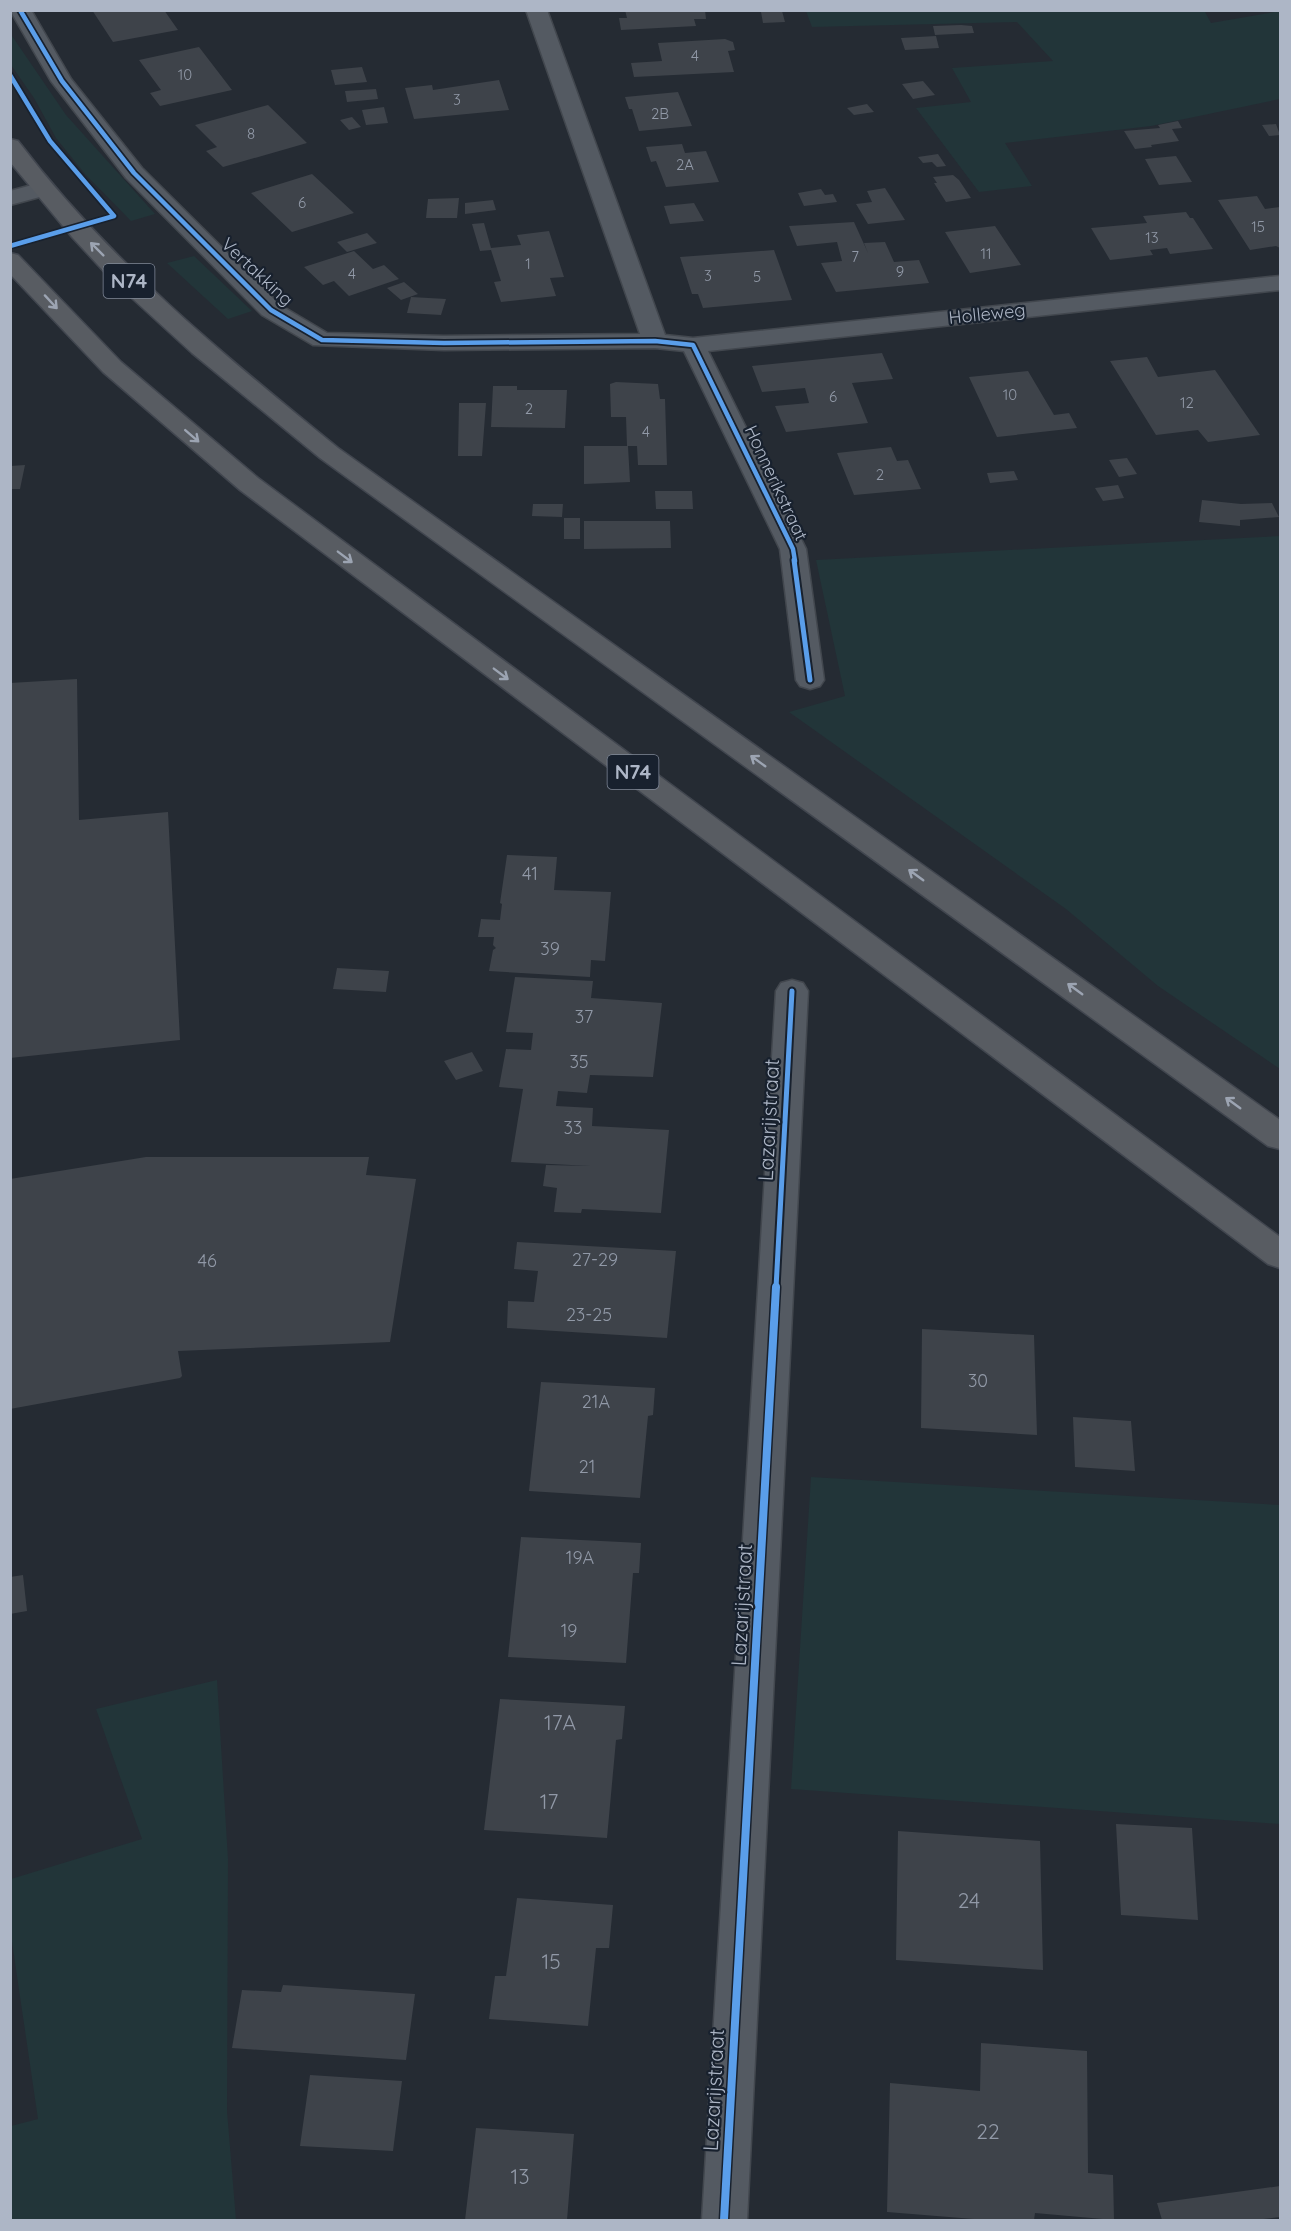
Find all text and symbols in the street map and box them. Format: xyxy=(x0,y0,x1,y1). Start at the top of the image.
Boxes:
house number: 4 xyxy=(691,46,699,65)
house number: 10 xyxy=(178,65,192,84)
house number: 3 xyxy=(453,90,461,109)
house number: 2B xyxy=(651,104,669,123)
house number: 8 xyxy=(247,124,255,143)
house number: 2A xyxy=(676,155,694,174)
house number: 6 xyxy=(298,193,306,212)
house number: 15 xyxy=(1251,217,1265,236)
house number: 13 xyxy=(1145,228,1159,247)
street label: Vertakking xyxy=(216,232,298,311)
one-way arrow xyxy=(89,241,104,256)
house number: 11 xyxy=(980,244,992,263)
house number: 7 xyxy=(851,247,859,266)
house number: 1 xyxy=(525,254,531,273)
house number: 9 xyxy=(896,262,904,281)
road number: N74 xyxy=(104,264,154,298)
house number: 4 xyxy=(348,264,356,283)
house number: 3 xyxy=(704,266,712,285)
house number: 5 xyxy=(753,267,761,286)
one-way arrow xyxy=(43,295,58,310)
street label: Holleweg xyxy=(947,298,1026,329)
house number: 10 xyxy=(1003,385,1017,404)
house number: 6 xyxy=(829,387,837,406)
house number: 12 xyxy=(1180,393,1194,412)
house number: 2 xyxy=(525,399,533,418)
house number: 4 xyxy=(642,422,650,441)
street label: Honnerikstraat xyxy=(740,422,813,544)
one-way arrow xyxy=(184,429,199,443)
house number: 2 xyxy=(876,465,884,484)
one-way arrow xyxy=(336,551,352,563)
one-way arrow xyxy=(492,668,508,680)
road number: N74 xyxy=(608,755,658,789)
one-way arrow xyxy=(750,755,766,767)
house number: 41 xyxy=(522,862,538,885)
one-way arrow xyxy=(909,869,925,881)
house number: 39 xyxy=(540,937,560,960)
one-way arrow xyxy=(1067,983,1083,995)
house number: 37 xyxy=(575,1005,593,1028)
house number: 35 xyxy=(569,1050,589,1073)
street label: Lazarijstraat xyxy=(752,1058,784,1182)
one-way arrow xyxy=(1225,1096,1241,1109)
house number: 33 xyxy=(564,1116,582,1139)
house number: 27-29 xyxy=(572,1248,618,1271)
house number: 46 xyxy=(197,1249,217,1272)
house number: 23-25 xyxy=(566,1303,612,1326)
house number: 30 xyxy=(968,1369,988,1392)
house number: 21A xyxy=(582,1390,610,1413)
house number: 21 xyxy=(579,1455,595,1478)
street label: Lazarijstraat xyxy=(725,1543,757,1667)
house number: 19A xyxy=(566,1546,595,1569)
house number: 19 xyxy=(561,1619,577,1642)
house number: 17A xyxy=(544,1709,576,1735)
house number: 17 xyxy=(540,1788,558,1814)
house number: 24 xyxy=(958,1887,980,1913)
house number: 15 xyxy=(541,1948,561,1974)
street label: Lazarijstraat xyxy=(697,2028,729,2152)
house number: 22 xyxy=(976,2118,1000,2144)
house number: 13 xyxy=(511,2163,529,2189)

